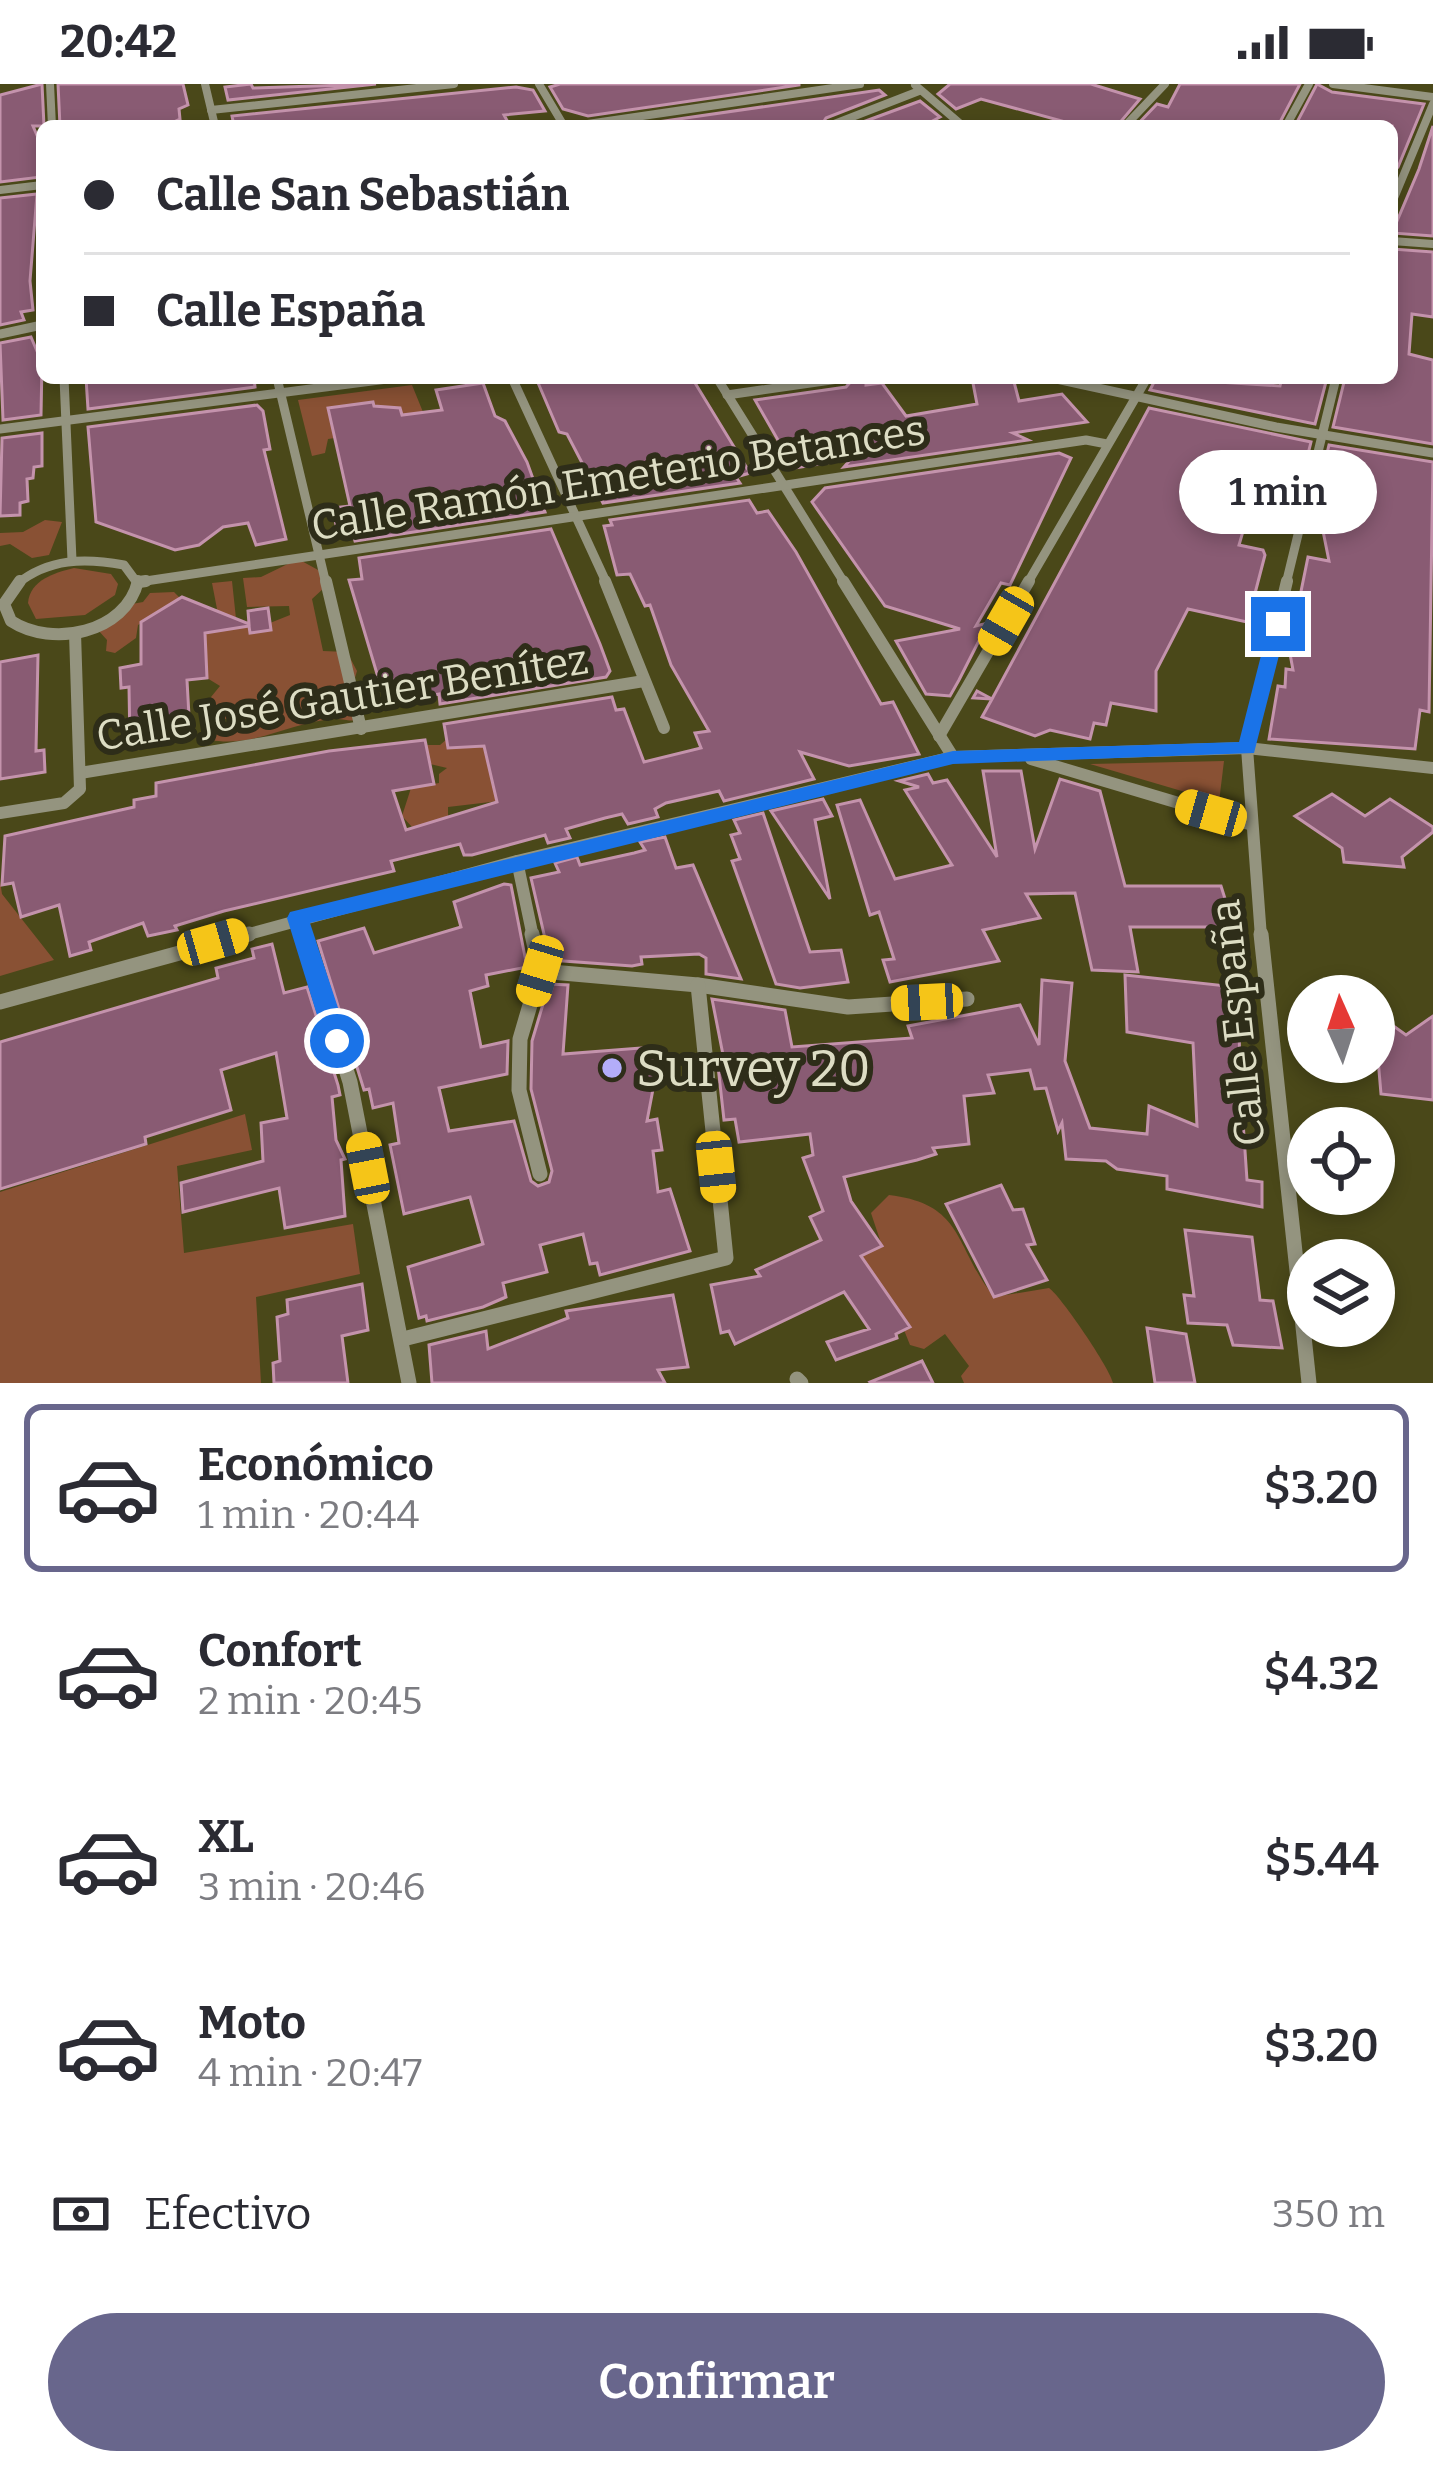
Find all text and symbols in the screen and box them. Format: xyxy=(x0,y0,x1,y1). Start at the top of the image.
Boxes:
text: 20:42 xyxy=(60,15,177,69)
text: Calle San Sebastián xyxy=(156,168,570,222)
text: Calle España xyxy=(156,284,425,338)
street label: Calle Ramón Emeterio Betances xyxy=(308,405,929,551)
callout: 1 min xyxy=(1179,450,1377,534)
text: 1 min xyxy=(1229,469,1327,515)
car xyxy=(972,581,1040,661)
route end xyxy=(1251,597,1305,651)
street label: Calle José Gautier Benítez xyxy=(93,634,592,762)
car xyxy=(1171,786,1251,840)
street label: Calle España xyxy=(1200,897,1276,1149)
car xyxy=(173,915,253,969)
car xyxy=(512,931,568,1011)
north arrow xyxy=(1287,975,1395,1083)
map controls xyxy=(1287,975,1395,1347)
car xyxy=(890,982,964,1022)
route start xyxy=(310,1014,364,1068)
place label: Survey 20 xyxy=(636,1038,871,1100)
marker: Survey 20 xyxy=(599,1055,625,1081)
button: locate xyxy=(1287,1107,1395,1215)
car xyxy=(343,1129,393,1207)
car xyxy=(694,1129,738,1205)
button: layers xyxy=(1287,1239,1395,1347)
icon: car xyxy=(54,1434,162,1542)
text: Económico xyxy=(198,1438,434,1492)
text: $3.20 xyxy=(1263,1461,1379,1515)
text: 1 min · 20:44 xyxy=(198,1492,419,1538)
icon: car xyxy=(54,1620,162,1728)
text: Confort xyxy=(198,1624,362,1678)
text: $4.32 xyxy=(1263,1647,1379,1701)
text: 2 min · 20:45 xyxy=(198,1678,422,1724)
icon: car xyxy=(54,1806,162,1914)
text: XL xyxy=(198,1810,254,1864)
text: $5.44 xyxy=(1264,1833,1379,1887)
text: 3 min · 20:46 xyxy=(198,1864,426,1910)
icon: car xyxy=(54,1992,162,2100)
text: Moto xyxy=(198,1996,306,2050)
text: $3.20 xyxy=(1263,2019,1379,2073)
text: 4 min · 20:47 xyxy=(198,2050,422,2096)
icon: cash xyxy=(48,2181,114,2247)
text: Efectivo xyxy=(144,2187,311,2241)
text: 350 m xyxy=(1272,2191,1385,2237)
button: Confirmar xyxy=(48,2313,1385,2451)

